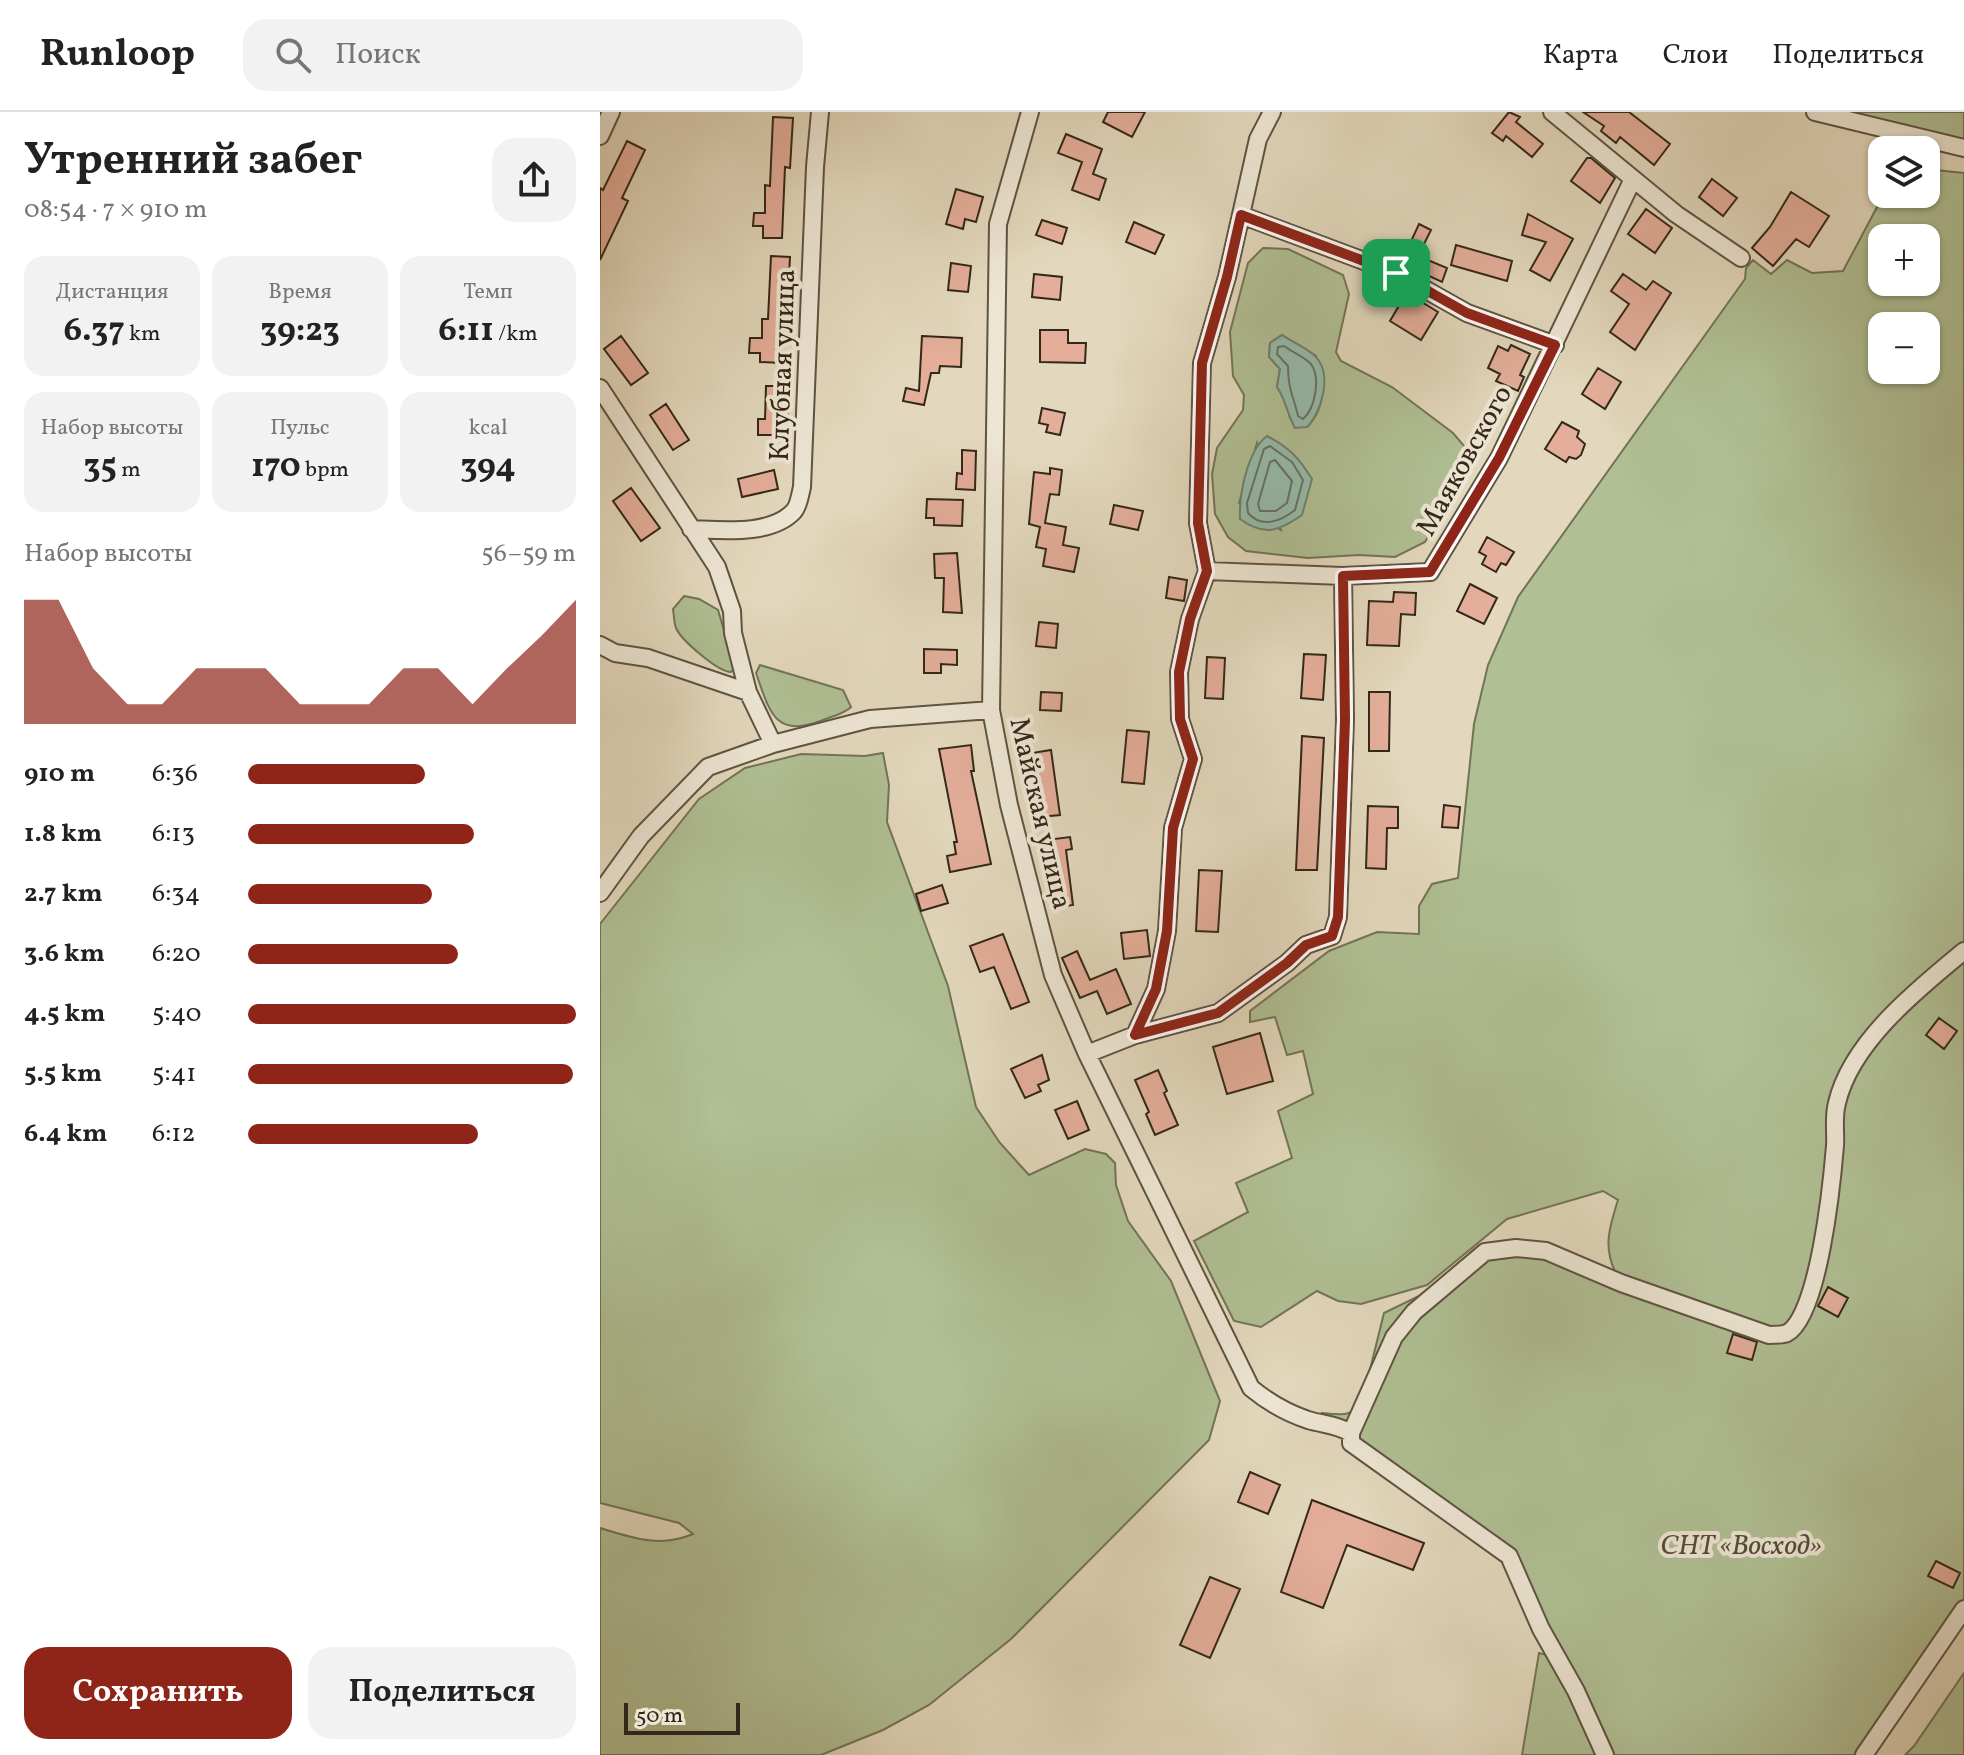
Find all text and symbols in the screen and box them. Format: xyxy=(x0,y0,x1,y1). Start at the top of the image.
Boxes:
search box xyxy=(243,19,803,91)
text: Runloop xyxy=(40,29,195,82)
icon: search xyxy=(271,33,315,77)
text: Поиск xyxy=(335,34,421,76)
text: Карта xyxy=(1543,36,1619,75)
text: Слои xyxy=(1663,36,1728,75)
text: Поделиться xyxy=(1772,36,1924,75)
text: Утренний забег xyxy=(24,131,362,192)
map controls xyxy=(1868,136,1940,384)
button: layers xyxy=(1868,136,1940,208)
button: share xyxy=(492,138,576,222)
text: 08:54 · 7 × 910 m xyxy=(24,192,207,228)
button: + xyxy=(1868,224,1940,296)
pin xyxy=(1362,239,1430,307)
icon: arrive xyxy=(1374,251,1418,295)
street label: Клубная улица xyxy=(761,268,806,462)
text: Дистанция xyxy=(55,277,169,308)
text: Время xyxy=(268,277,332,308)
text: Темп xyxy=(463,277,513,308)
text: 6.37 xyxy=(63,308,125,355)
text: 39:23 xyxy=(260,308,340,355)
text: 6:11 xyxy=(438,308,494,355)
button: − xyxy=(1868,312,1940,384)
text: km xyxy=(125,319,161,350)
text: /km xyxy=(494,319,538,350)
street label: Маяковского xyxy=(1408,379,1523,544)
text: Набор высоты xyxy=(41,413,183,444)
text: Пульс xyxy=(270,413,330,444)
text: kcal xyxy=(468,413,508,444)
text: 35 xyxy=(83,444,117,491)
text: 170 xyxy=(251,444,301,491)
text: 394 xyxy=(460,444,516,491)
text: m xyxy=(117,455,141,486)
text: bpm xyxy=(301,455,349,486)
text: Набор высоты xyxy=(24,536,192,572)
text: 56–59 m xyxy=(481,536,576,572)
street label: Майская улица xyxy=(999,714,1081,913)
text: 910 m xyxy=(24,756,95,792)
text: 6:36 xyxy=(152,756,198,792)
text: 1.8 km xyxy=(24,816,102,852)
text: 6:13 xyxy=(152,816,195,852)
text: 2.7 km xyxy=(24,876,103,912)
text: 6:34 xyxy=(152,876,200,912)
text: 3.6 km xyxy=(24,936,105,972)
text: 6:20 xyxy=(152,936,201,972)
text: 4.5 km xyxy=(24,996,106,1032)
text: 5:40 xyxy=(152,996,201,1032)
text: 5.5 km xyxy=(24,1056,102,1092)
text: 5:41 xyxy=(152,1056,196,1092)
text: 6.4 km xyxy=(24,1116,108,1152)
text: 6:12 xyxy=(152,1116,195,1152)
park label: СНТ «Восход» xyxy=(1660,1527,1822,1566)
button: Сохранить xyxy=(24,1647,292,1739)
button: Поделиться xyxy=(308,1647,576,1739)
scale bar xyxy=(624,1699,740,1735)
text: 50 m xyxy=(636,1701,683,1732)

